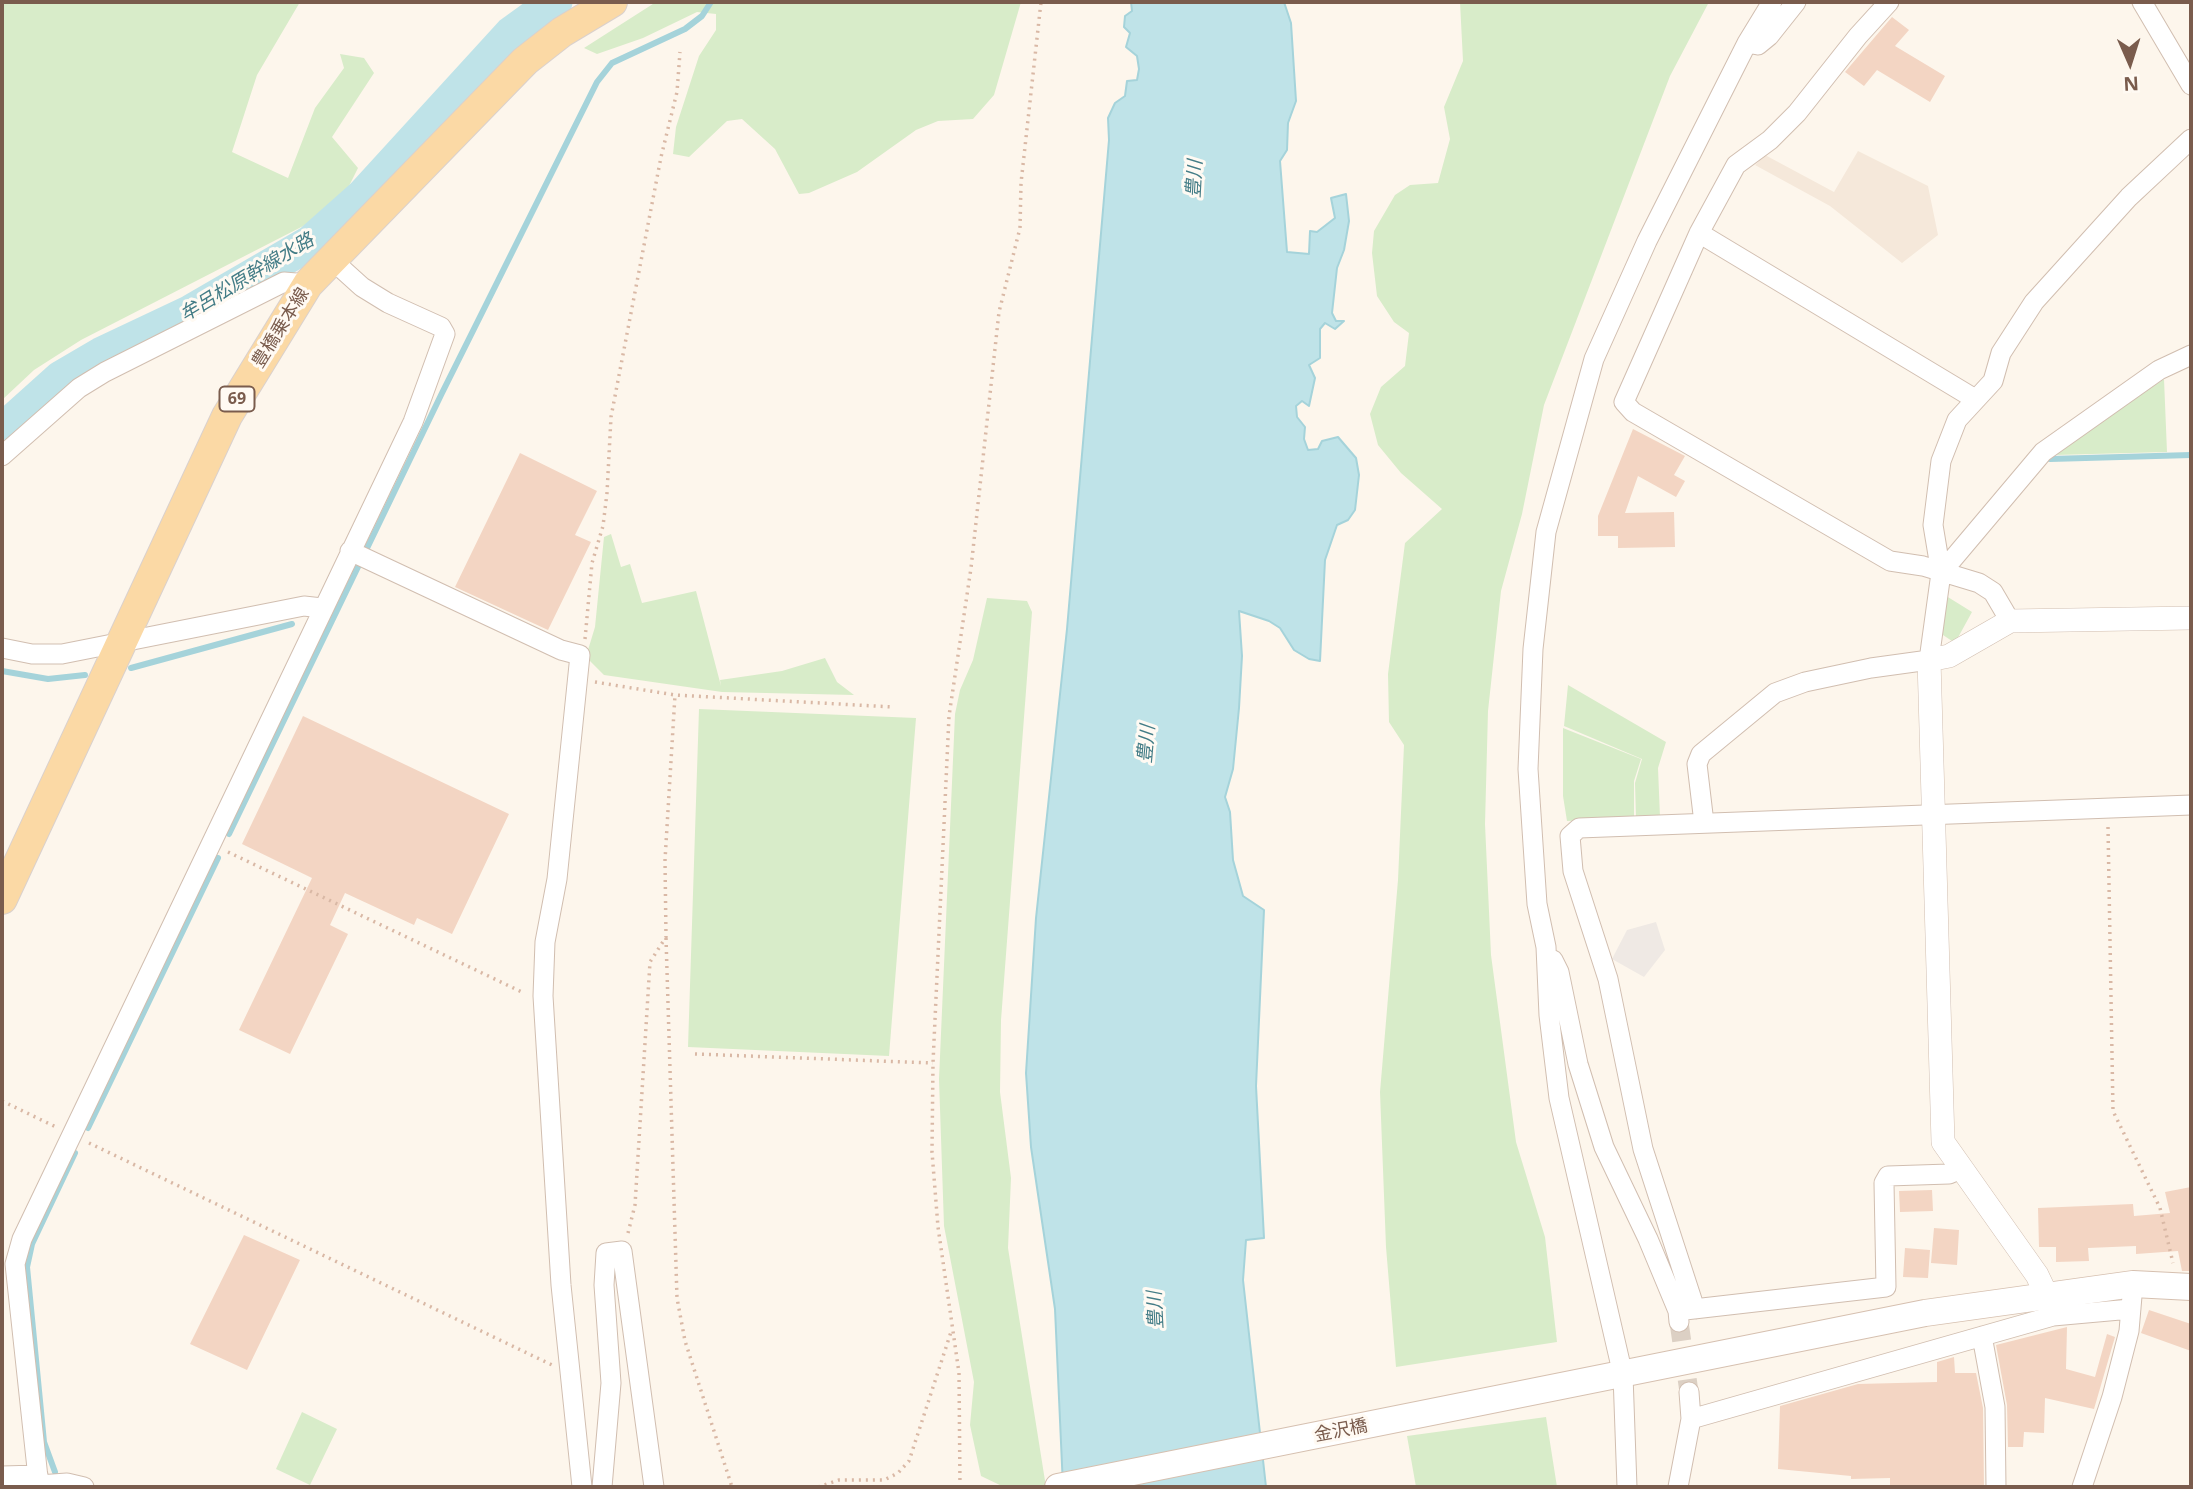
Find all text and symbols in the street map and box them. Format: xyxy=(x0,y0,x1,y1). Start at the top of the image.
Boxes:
north arrow xyxy=(2095,28,2165,98)
text: N xyxy=(2123,71,2140,97)
water label: 豊川 xyxy=(1183,159,1207,199)
water label: 牟呂松原幹線水路 xyxy=(176,229,318,327)
street label: 豊橋乗本線 xyxy=(248,284,314,372)
road number: 69 xyxy=(219,386,254,412)
water label: 豊川 xyxy=(1134,724,1160,764)
water label: 豊川 xyxy=(1144,1290,1168,1330)
street label: 金沢橋 xyxy=(1312,1415,1370,1447)

